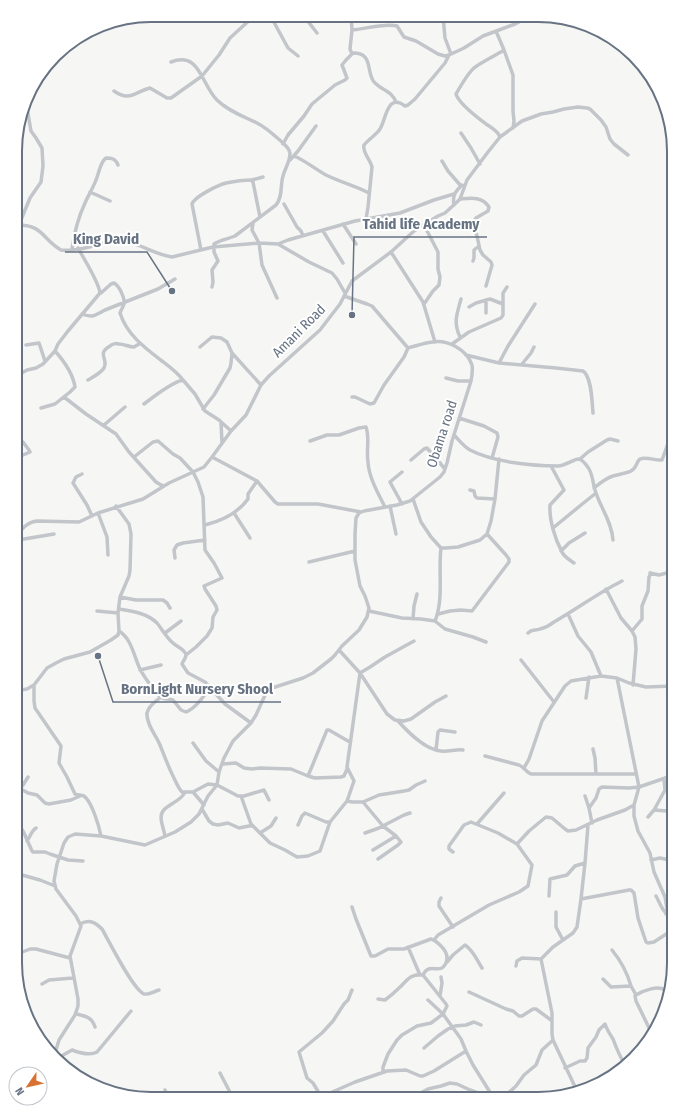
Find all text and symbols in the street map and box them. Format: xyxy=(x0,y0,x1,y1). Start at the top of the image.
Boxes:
callout: Tahid life Academy xyxy=(354,210,487,237)
text: Tahid life Academy xyxy=(363,215,480,233)
callout: King David xyxy=(65,225,147,252)
text: King David xyxy=(73,230,139,248)
street label: Amani Road xyxy=(269,301,329,361)
street label: Obama road xyxy=(423,398,461,470)
callout: BornLight Nursery Shool xyxy=(113,675,281,702)
text: BornLight Nursery Shool xyxy=(121,680,274,698)
north arrow xyxy=(8,1066,48,1106)
text: N xyxy=(13,1085,27,1098)

